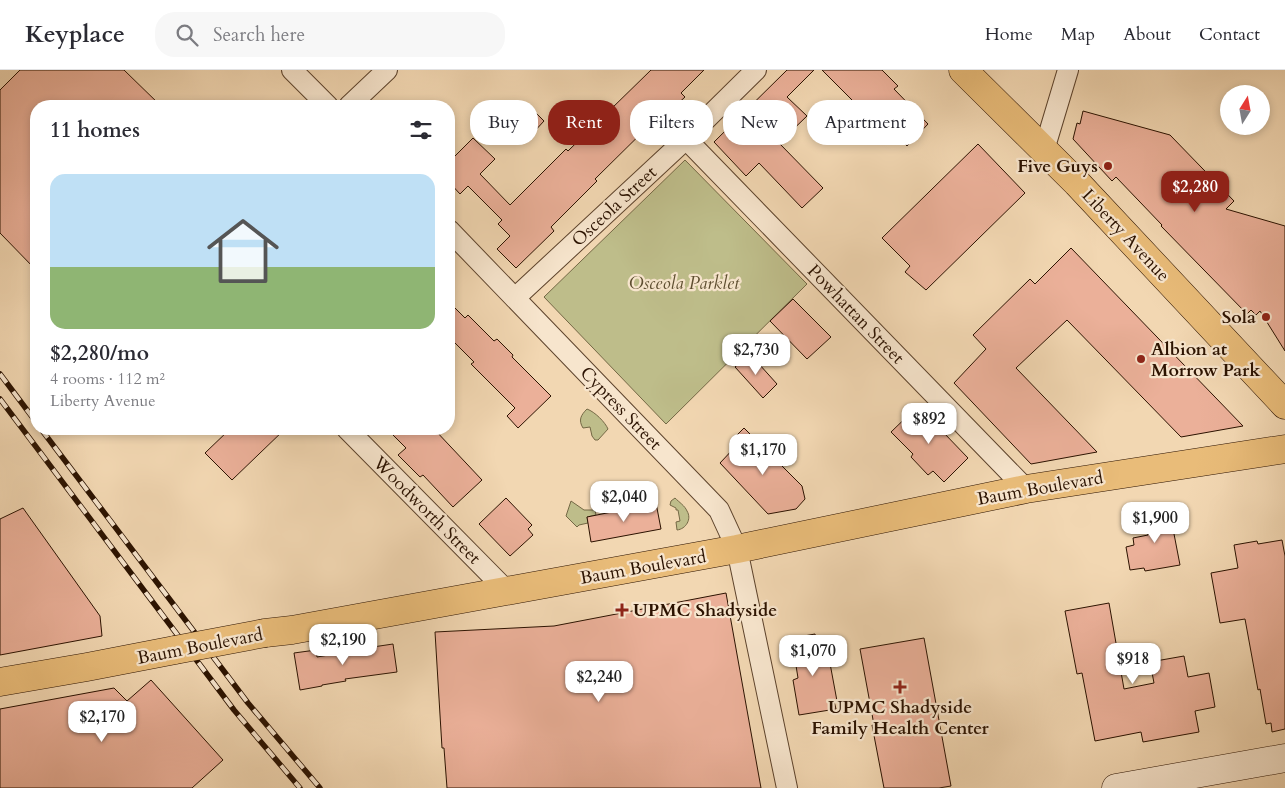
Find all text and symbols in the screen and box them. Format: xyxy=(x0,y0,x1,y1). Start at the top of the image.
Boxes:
search box xyxy=(155,12,505,57)
text: Keyplace xyxy=(25,18,125,51)
icon: search xyxy=(173,21,201,49)
text: Search here xyxy=(213,22,305,48)
text: Home xyxy=(985,22,1033,47)
text: Map xyxy=(1061,22,1095,47)
text: About xyxy=(1123,22,1171,47)
text: Contact xyxy=(1199,22,1260,47)
north arrow xyxy=(1220,85,1270,135)
map controls xyxy=(1220,85,1270,135)
chip: Buy xyxy=(470,100,538,145)
chip: Rent xyxy=(548,100,620,145)
chip: Filters xyxy=(630,100,713,145)
chip: New xyxy=(723,100,797,145)
chip: Apartment xyxy=(807,100,924,145)
text: 11 homes xyxy=(50,116,140,145)
icon: filters xyxy=(407,116,435,144)
place label: Five Guys xyxy=(1017,154,1098,179)
street label: Osceola Street xyxy=(566,160,663,252)
marker: Five Guys xyxy=(1102,160,1114,172)
pin: $2,280 xyxy=(1154,170,1236,213)
text: $2,280 xyxy=(1172,176,1218,198)
street label: Liberty Avenue xyxy=(1076,183,1175,287)
icon: home xyxy=(198,206,288,296)
street label: Powhattan Street xyxy=(802,259,910,370)
park label: Osceola Parklet xyxy=(629,271,740,296)
place label: Sola xyxy=(1222,305,1256,330)
marker: Sola xyxy=(1260,311,1272,323)
pin: $2,730 xyxy=(715,334,797,376)
place label: Albion at Morrow Park xyxy=(1151,337,1261,383)
text: $2,280/mo xyxy=(50,339,149,368)
text: $2,730 xyxy=(733,339,779,361)
marker: Albion at Morrow Park xyxy=(1135,353,1147,365)
street label: Cypress Street xyxy=(574,361,667,456)
text: 4 rooms · 112 m² xyxy=(50,368,165,390)
text: Liberty Avenue xyxy=(50,390,156,412)
pin: $892 xyxy=(899,402,959,445)
text: $892 xyxy=(913,408,945,430)
pin: $1,170 xyxy=(722,434,804,476)
text: $1,170 xyxy=(740,439,786,461)
street label: Woodworth Street xyxy=(366,450,486,570)
street label: Baum Boulevard xyxy=(975,465,1105,512)
pin: $2,040 xyxy=(583,480,665,523)
text: $2,040 xyxy=(601,486,647,508)
pin: $1,900 xyxy=(1114,502,1196,544)
text: $1,900 xyxy=(1132,507,1178,529)
street label: Baum Boulevard xyxy=(578,544,708,591)
place label: UPMC Shadyside xyxy=(633,598,777,623)
marker: UPMC Shadyside xyxy=(615,603,629,617)
street label: Baum Boulevard xyxy=(135,622,266,671)
pin: $2,190 xyxy=(302,624,384,666)
text: $2,190 xyxy=(320,629,366,651)
pin: $1,070 xyxy=(772,634,854,677)
text: $1,070 xyxy=(790,640,836,662)
pin: $918 xyxy=(1103,642,1163,685)
text: $918 xyxy=(1117,648,1149,670)
pin: $2,240 xyxy=(558,660,640,703)
text: $2,240 xyxy=(576,666,622,688)
marker: UPMC Shadyside Family Health Center xyxy=(893,680,907,694)
place label: UPMC Shadyside Family Health Center xyxy=(811,695,990,741)
pin: $2,170 xyxy=(61,700,143,743)
text: $2,170 xyxy=(79,706,125,728)

